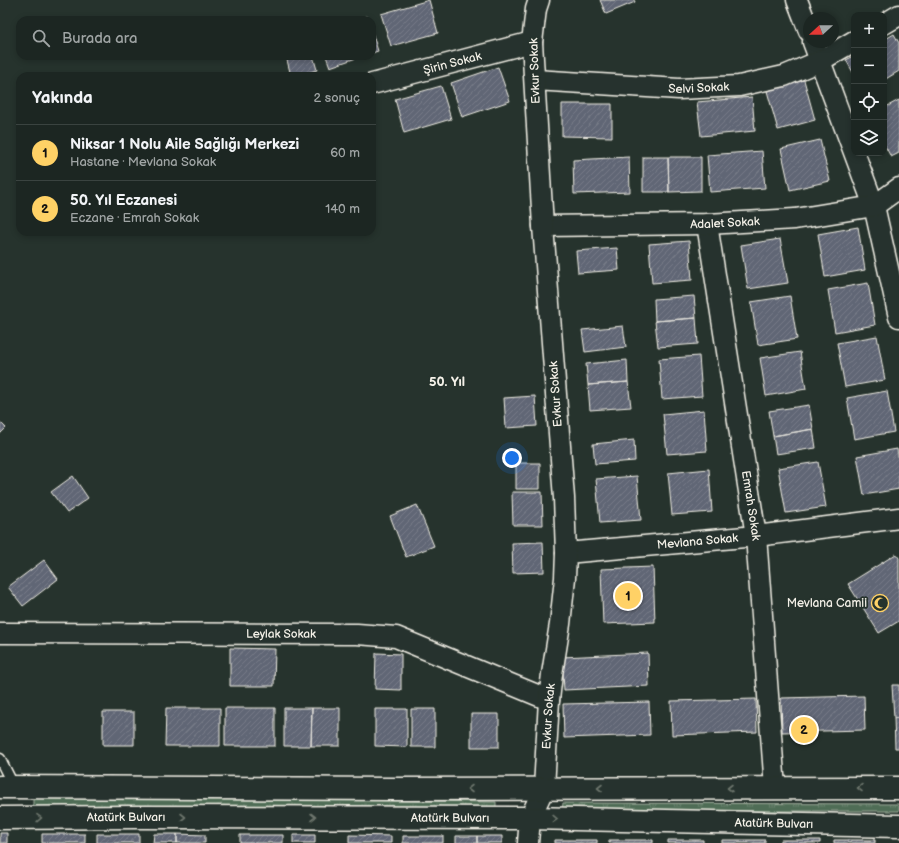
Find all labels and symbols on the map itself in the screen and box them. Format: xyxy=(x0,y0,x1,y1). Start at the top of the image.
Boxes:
north arrow xyxy=(803,12,839,48)
street label: Evkur Sokak xyxy=(526,38,544,104)
street label: Şirin Sokak xyxy=(422,48,483,78)
street label: Selvi Sokak xyxy=(668,79,730,97)
street label: Adalet Sokak xyxy=(690,214,760,232)
street label: Evkur Sokak xyxy=(546,360,566,427)
district label: 50. Yıl xyxy=(429,374,465,390)
your location xyxy=(502,448,522,468)
street label: Emrah Sokak xyxy=(738,469,764,541)
street label: Mevlana Sokak xyxy=(656,530,739,552)
pin: 1 xyxy=(615,581,641,611)
mosque icon: Mevlana Camii xyxy=(870,593,890,613)
place label: Mevlana Camii xyxy=(787,596,867,611)
street label: Leylak Sokak xyxy=(246,626,316,641)
street label: Evkur Sokak xyxy=(539,682,558,750)
pin: 2 xyxy=(791,715,817,745)
one-way arrow xyxy=(597,784,603,792)
one-way arrow xyxy=(727,784,733,792)
one-way arrow xyxy=(857,784,863,792)
one-way arrow xyxy=(467,785,473,793)
street label: Atatürk Bulvarı xyxy=(87,809,165,825)
street label: Atatürk Bulvarı xyxy=(411,810,489,825)
one-way arrow xyxy=(180,813,186,821)
one-way arrow xyxy=(310,813,316,822)
one-way arrow xyxy=(36,814,42,822)
one-way arrow xyxy=(552,815,558,823)
street label: Atatürk Bulvarı xyxy=(734,815,814,832)

